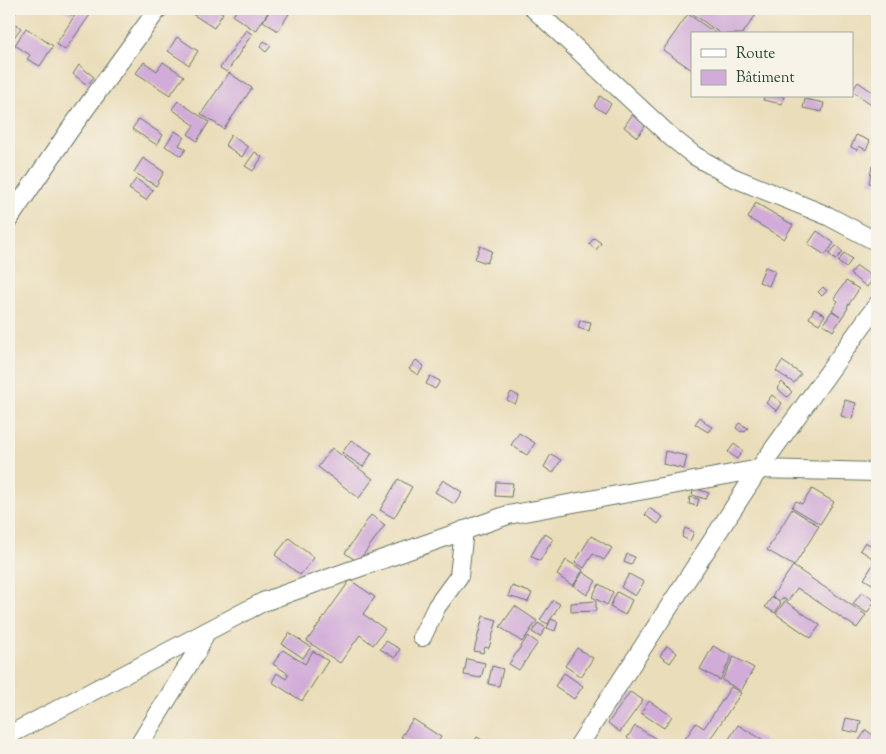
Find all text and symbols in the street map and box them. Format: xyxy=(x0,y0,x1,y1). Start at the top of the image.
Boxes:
legend xyxy=(691,32,854,98)
text: Route xyxy=(736,44,775,65)
text: Bâtiment xyxy=(736,68,795,89)

